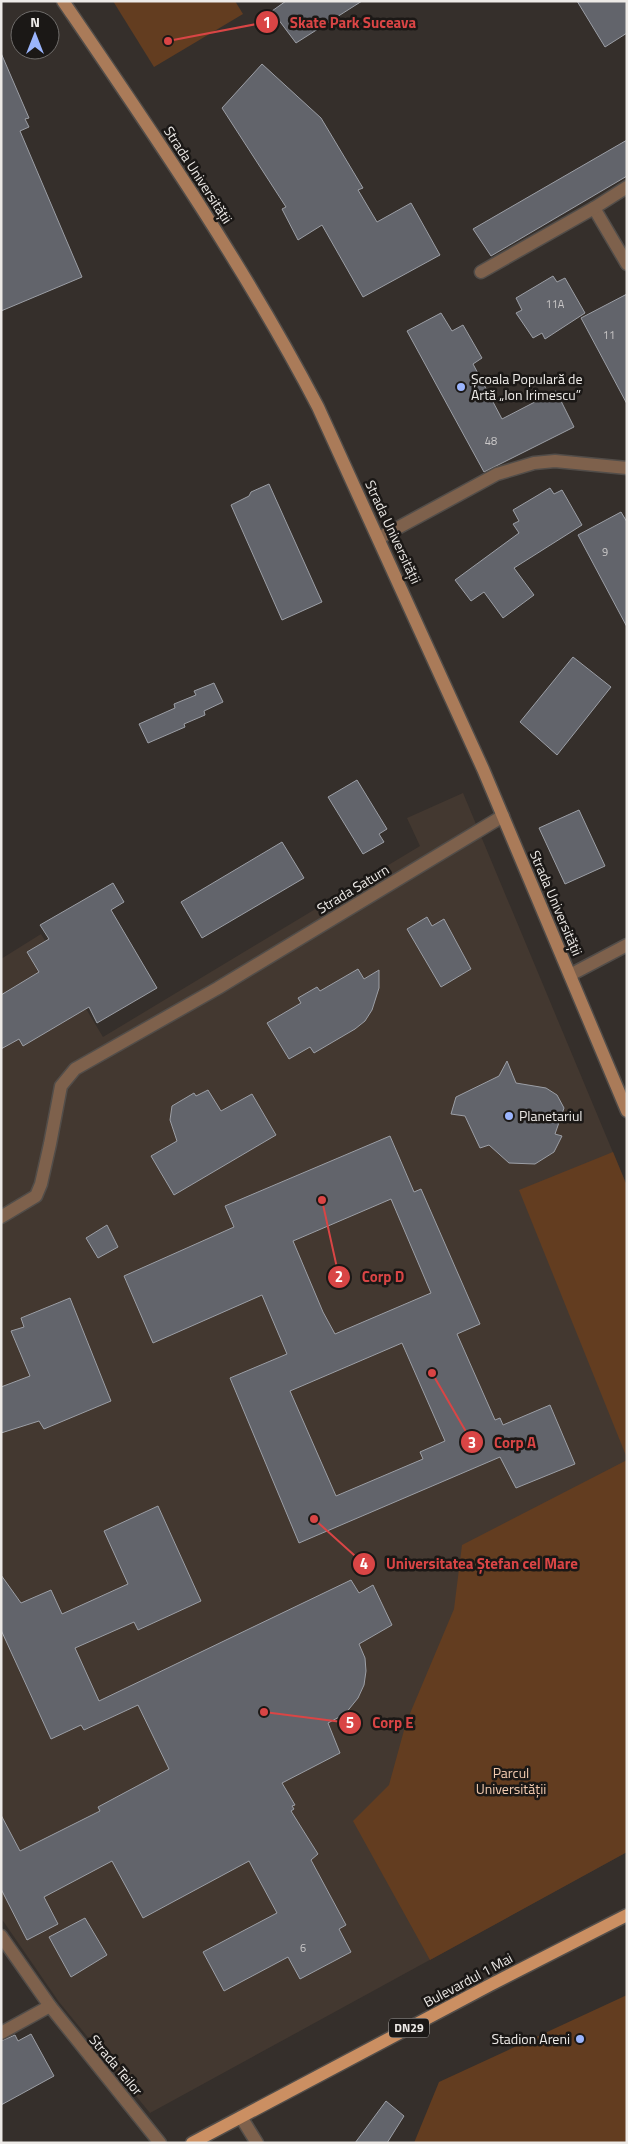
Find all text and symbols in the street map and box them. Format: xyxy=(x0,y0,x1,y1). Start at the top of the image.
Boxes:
callout: Skate Park Suceava xyxy=(255,7,426,37)
north arrow xyxy=(10,10,60,60)
text: N xyxy=(30,11,40,32)
text: 1 xyxy=(263,11,271,34)
text: Skate Park Suceava xyxy=(290,11,417,34)
street label: Strada Universității xyxy=(159,122,238,228)
house number: 11A xyxy=(546,296,565,312)
house number: 11 xyxy=(603,327,615,343)
place label: Școala Populară de Artă „Ion Irimescu” xyxy=(471,368,582,405)
marker: Școala Populară de Artă „Ion Irimescu” xyxy=(455,381,467,393)
house number: 48 xyxy=(485,433,497,449)
street label: Strada Universității xyxy=(360,476,427,587)
house number: 9 xyxy=(602,544,608,560)
street label: Strada Universității xyxy=(525,847,588,959)
street label: Strada Saturn xyxy=(313,859,393,918)
place label: Planetariul xyxy=(519,1105,583,1126)
marker: Planetariul xyxy=(503,1110,515,1122)
callout: Corp D xyxy=(327,1262,414,1292)
text: 2 xyxy=(335,1265,343,1288)
text: Corp D xyxy=(362,1265,404,1288)
callout: Corp A xyxy=(459,1427,546,1457)
text: 3 xyxy=(468,1431,476,1454)
text: Corp A xyxy=(494,1431,536,1454)
callout: Universitatea Ștefan cel Mare xyxy=(352,1549,588,1579)
text: 4 xyxy=(360,1552,368,1575)
text: Universitatea Ștefan cel Mare xyxy=(386,1552,578,1575)
callout: Corp E xyxy=(338,1708,424,1738)
text: 5 xyxy=(346,1711,354,1734)
text: Corp E xyxy=(372,1711,414,1734)
park label: Parcul Universității xyxy=(476,1762,546,1799)
house number: 6 xyxy=(300,1940,306,1956)
street label: Bulevardul 1 Mai xyxy=(419,1947,516,2012)
road number: DN29 xyxy=(389,2019,429,2038)
place label: Stadion Areni xyxy=(491,2028,570,2049)
street label: Strada Teilor xyxy=(85,2030,148,2100)
marker: Stadion Areni xyxy=(574,2033,586,2045)

